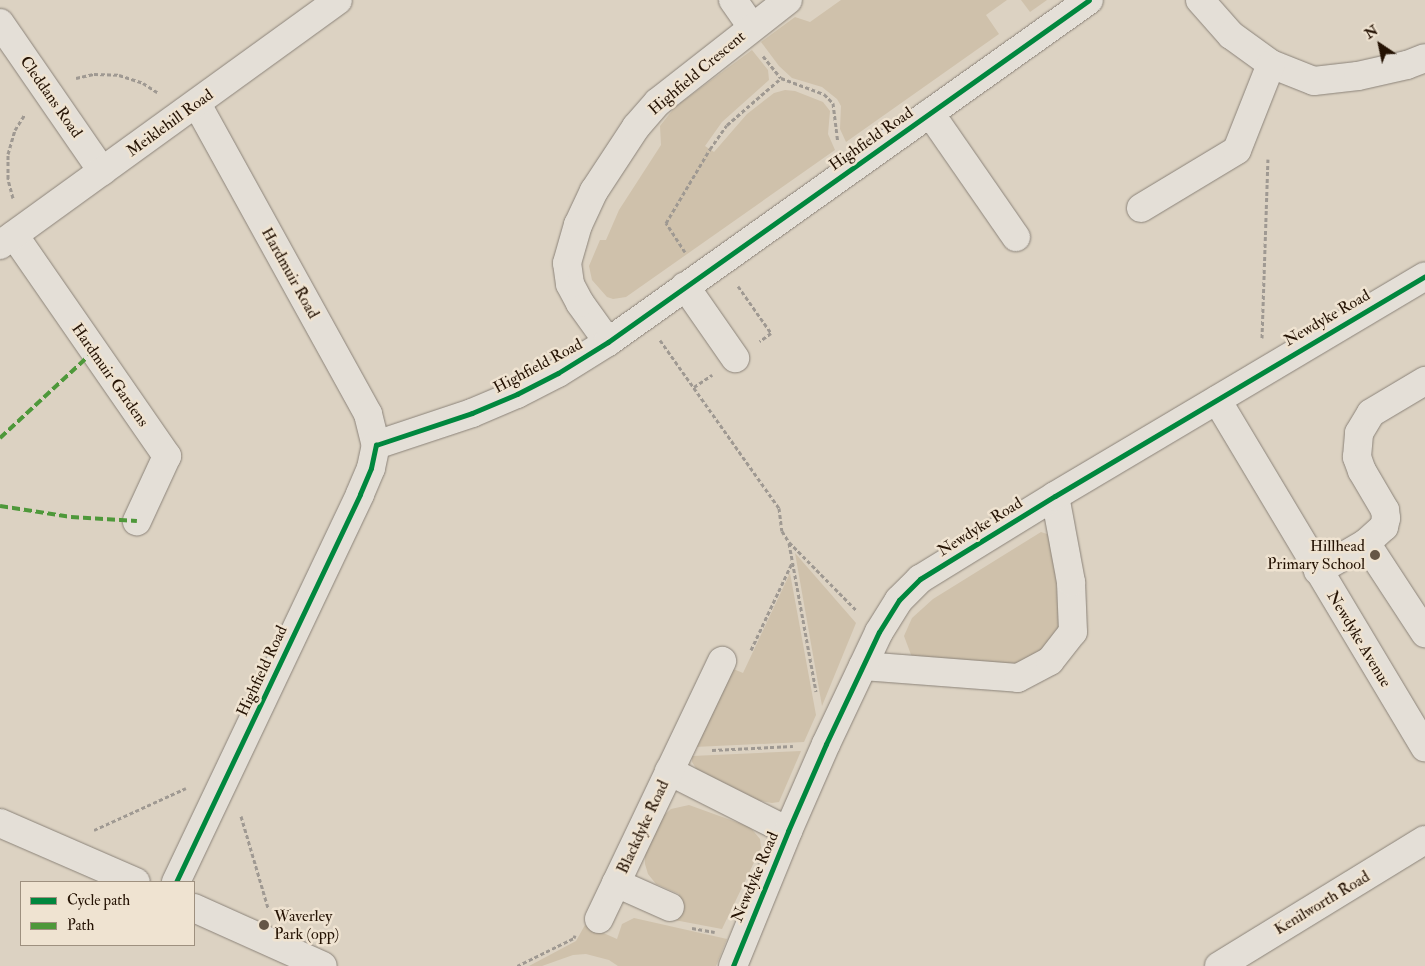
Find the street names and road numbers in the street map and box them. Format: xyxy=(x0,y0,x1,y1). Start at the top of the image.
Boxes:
street label: Highfield Crescent xyxy=(645,27,749,119)
street label: Cleddans Road xyxy=(16,52,86,142)
street label: Meiklehill Road xyxy=(123,85,217,161)
street label: Highfield Road xyxy=(825,103,917,175)
street label: Hardmuir Road xyxy=(257,224,323,322)
street label: Newdyke Road xyxy=(1281,286,1373,350)
street label: Hardmuir Gardens xyxy=(67,320,153,430)
street label: Highfield Road xyxy=(490,335,586,397)
street label: Newdyke Road xyxy=(934,493,1026,561)
street label: Newdyke Avenue xyxy=(1323,587,1395,691)
street label: Highfield Road xyxy=(233,623,291,719)
street label: Blackdyke Road xyxy=(613,777,673,877)
street label: Newdyke Road xyxy=(727,829,783,925)
street label: Kenilworth Road xyxy=(1271,867,1373,939)

